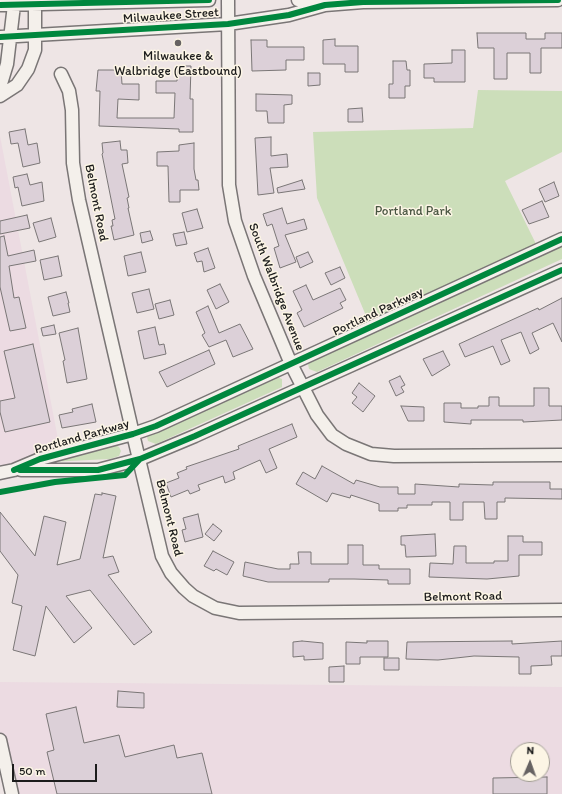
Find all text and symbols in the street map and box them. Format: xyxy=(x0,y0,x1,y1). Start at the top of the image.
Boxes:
street label: Milwaukee Street xyxy=(123,5,219,27)
marker: Milwaukee & Walbridge (Eastbound) xyxy=(173,38,183,48)
place label: Milwaukee & Walbridge (Eastbound) xyxy=(114,49,242,80)
street label: Belmont Road xyxy=(81,163,111,243)
park label: Portland Park xyxy=(375,204,451,220)
street label: South Walbridge Avenue xyxy=(244,221,308,353)
street label: Portland Parkway xyxy=(330,284,426,340)
street label: Portland Parkway xyxy=(33,416,131,458)
street label: Belmont Road xyxy=(152,478,186,558)
street label: Belmont Road xyxy=(424,589,502,605)
north arrow xyxy=(510,742,550,782)
text: N xyxy=(526,744,534,757)
scale bar xyxy=(14,756,99,782)
text: 50 m xyxy=(19,764,45,778)

